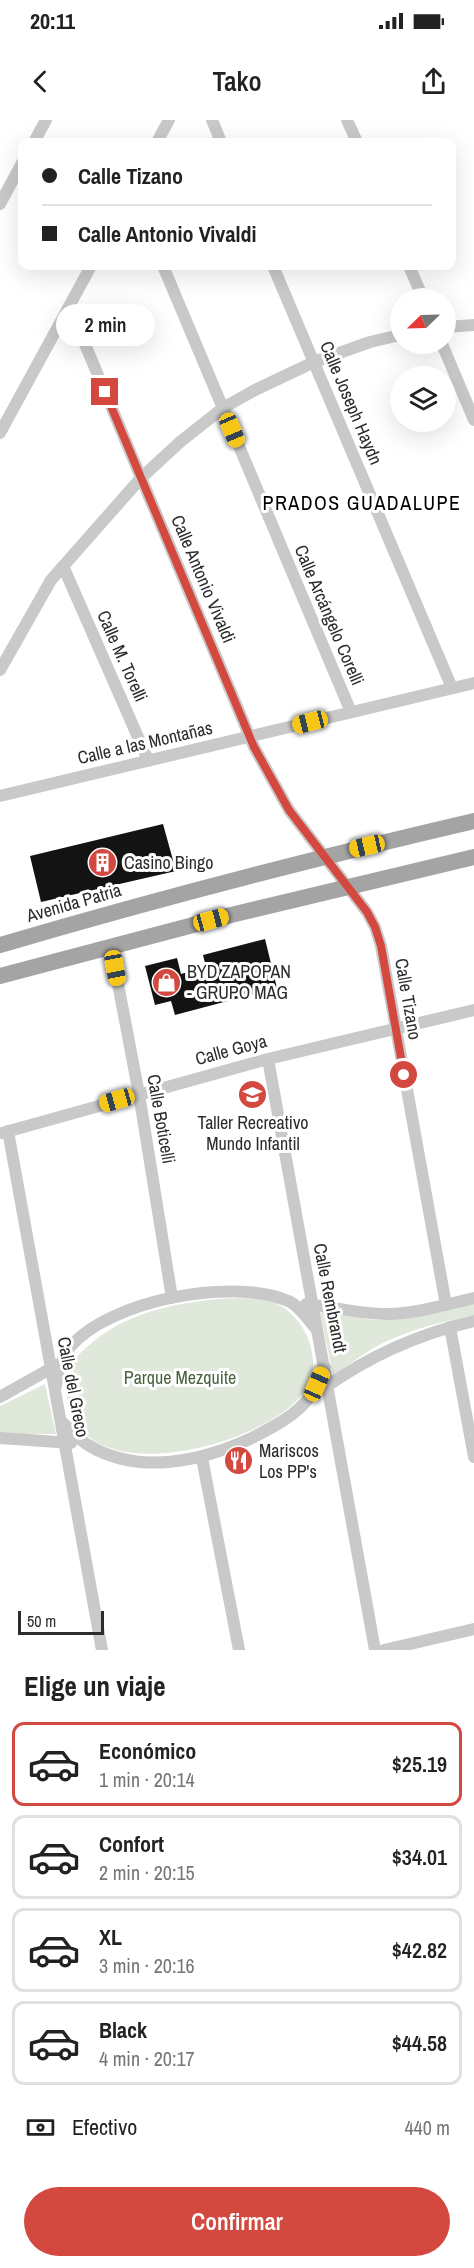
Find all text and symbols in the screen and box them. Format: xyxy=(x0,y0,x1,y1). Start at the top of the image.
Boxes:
text: 20:11 xyxy=(30,6,75,36)
text: Tako xyxy=(212,63,262,99)
icon: back xyxy=(24,65,57,98)
icon: share xyxy=(417,65,450,98)
text: Calle Tizano xyxy=(78,161,183,191)
text: Calle Antonio Vivaldi xyxy=(78,219,257,249)
north arrow xyxy=(390,288,456,354)
map controls xyxy=(390,288,456,432)
callout: 2 min xyxy=(56,305,154,347)
text: 2 min xyxy=(84,311,127,338)
street label: Calle Joseph Haydn xyxy=(314,337,389,468)
button: layers xyxy=(390,366,456,432)
route end xyxy=(91,378,118,405)
car xyxy=(217,410,247,450)
district label: PRADOS GUADALUPE xyxy=(263,489,461,516)
street label: Calle Antonio Vivaldi xyxy=(165,511,242,647)
street label: Calle Arcángelo Corelli xyxy=(289,541,370,689)
street label: Calle M. Torelli xyxy=(91,606,154,705)
car xyxy=(290,709,330,735)
street label: Calle a las Montañas xyxy=(75,715,215,770)
car xyxy=(347,833,387,859)
building icon: Casino Bingo xyxy=(87,847,119,879)
place label: Casino Bingo xyxy=(124,850,213,875)
street label: Avenida Patria xyxy=(23,877,124,928)
car xyxy=(191,907,231,933)
car xyxy=(103,949,127,987)
street label: Calle Tizano xyxy=(389,956,428,1042)
place label: BYD ZAPOPAN - GRUPO MAG xyxy=(187,959,291,1005)
shop icon: BYD ZAPOPAN - GRUPO MAG xyxy=(150,966,182,998)
street label: Calle Goya xyxy=(192,1028,269,1071)
route start xyxy=(390,1061,417,1088)
street label: Calle Boticelli xyxy=(141,1072,182,1166)
school or university icon: Taller Recreativo Mundo Infantil xyxy=(237,1078,269,1110)
car xyxy=(97,1086,137,1114)
place label: Taller Recreativo Mundo Infantil xyxy=(197,1110,309,1156)
street label: Calle Rembrandt xyxy=(308,1241,353,1355)
street label: Calle del Greco xyxy=(52,1335,95,1439)
car xyxy=(301,1364,333,1404)
park label: Parque Mezquite xyxy=(124,1365,236,1390)
place label: Mariscos Los PP's xyxy=(259,1438,319,1484)
restaurant icon: Mariscos Los PP's xyxy=(222,1445,254,1477)
scale bar xyxy=(18,1608,104,1636)
text: 50 m xyxy=(27,1610,56,1632)
text: Elige un viaje xyxy=(24,1668,166,1704)
text: Económico xyxy=(99,1736,196,1766)
icon: car xyxy=(27,1737,81,1791)
text: $25.19 xyxy=(392,1749,447,1779)
text: 1 min · 20:14 xyxy=(99,1766,195,1793)
text: Confort xyxy=(99,1829,164,1859)
icon: car xyxy=(27,1830,81,1884)
text: $34.01 xyxy=(392,1842,447,1872)
text: 2 min · 20:15 xyxy=(99,1859,195,1886)
text: XL xyxy=(99,1922,122,1952)
icon: car xyxy=(27,1923,81,1977)
text: $42.82 xyxy=(392,1935,447,1965)
text: 3 min · 20:16 xyxy=(99,1952,195,1979)
text: Black xyxy=(99,2015,147,2045)
icon: car xyxy=(27,2016,81,2070)
text: $44.58 xyxy=(392,2028,447,2058)
text: 4 min · 20:17 xyxy=(99,2045,195,2072)
icon: cash xyxy=(24,2111,57,2144)
text: Efectivo xyxy=(72,2112,137,2142)
text: 440 m xyxy=(404,2114,450,2141)
button: Confirmar xyxy=(24,2187,450,2256)

